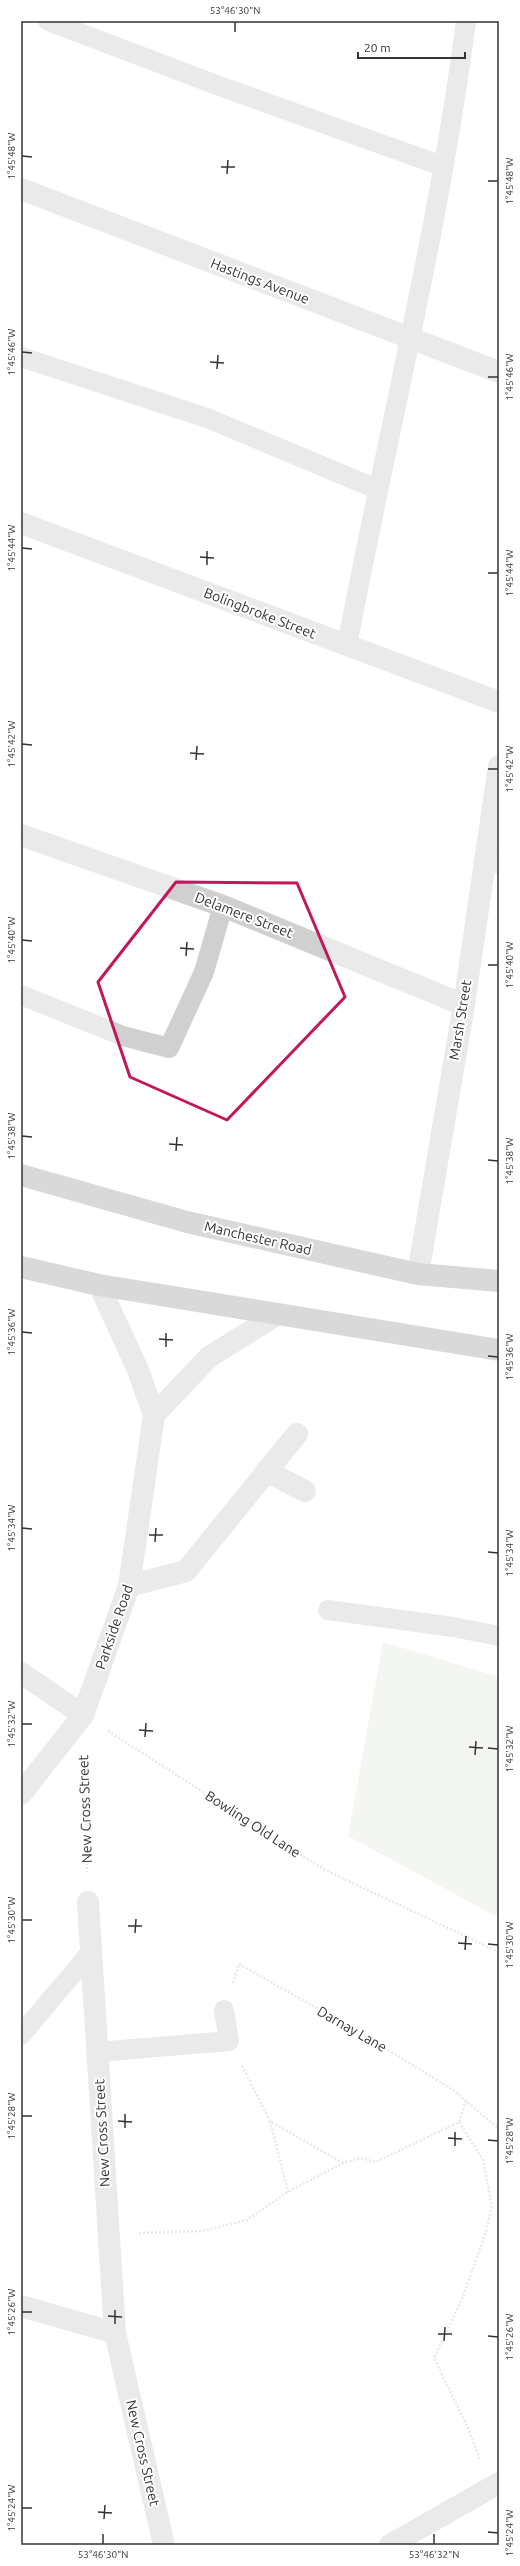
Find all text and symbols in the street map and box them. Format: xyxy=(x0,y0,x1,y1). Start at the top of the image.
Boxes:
text: 53°46'30"N xyxy=(210,5,260,16)
scale bar xyxy=(358,34,465,60)
text: 20 m xyxy=(364,41,391,54)
text: 1°45'48"W xyxy=(6,132,17,180)
text: 1°45'48"W xyxy=(504,157,515,205)
street label: Hastings Avenue xyxy=(208,255,312,307)
text: 1°45'46"W xyxy=(6,328,17,376)
text: 1°45'46"W xyxy=(504,353,515,401)
text: 1°45'44"W xyxy=(6,524,17,572)
text: 1°45'44"W xyxy=(504,549,515,597)
street label: Bolingbroke Street xyxy=(202,584,319,642)
text: 1°45'42"W xyxy=(6,720,17,768)
text: 1°45'42"W xyxy=(504,745,515,793)
street label: Delamere Street xyxy=(193,889,296,941)
text: 1°45'40"W xyxy=(6,916,17,964)
text: 1°45'40"W xyxy=(504,941,515,989)
street label: Marsh Street xyxy=(446,978,474,1061)
text: 1°45'38"W xyxy=(6,1112,17,1160)
text: 1°45'38"W xyxy=(504,1137,515,1185)
street label: Manchester Road xyxy=(203,1218,313,1258)
text: 1°45'36"W xyxy=(6,1308,17,1356)
text: 1°45'36"W xyxy=(504,1333,515,1381)
text: 1°45'34"W xyxy=(6,1504,17,1552)
text: 1°45'34"W xyxy=(504,1529,515,1577)
street label: Parkside Road xyxy=(92,1582,136,1672)
text: 1°45'32"W xyxy=(6,1700,17,1748)
text: 1°45'32"W xyxy=(504,1725,515,1773)
street label: New Cross Street xyxy=(75,1754,95,1863)
street label: Bowling Old Lane xyxy=(202,1787,304,1861)
text: 1°45'30"W xyxy=(6,1896,17,1944)
text: 1°45'30"W xyxy=(504,1921,515,1969)
street label: Darnay Lane xyxy=(314,2003,390,2055)
street label: New Cross Street xyxy=(91,2078,113,2188)
text: 1°45'28"W xyxy=(6,2092,17,2140)
text: 1°45'28"W xyxy=(504,2117,515,2165)
text: 1°45'26"W xyxy=(6,2288,17,2336)
text: 1°45'26"W xyxy=(504,2313,515,2361)
street label: New Cross Street xyxy=(123,2398,163,2508)
text: 1°45'24"W xyxy=(6,2484,17,2532)
text: 1°45'24"W xyxy=(504,2509,515,2557)
text: 53°46'30"N xyxy=(78,2549,128,2560)
text: 53°46'32"N xyxy=(409,2549,459,2560)

